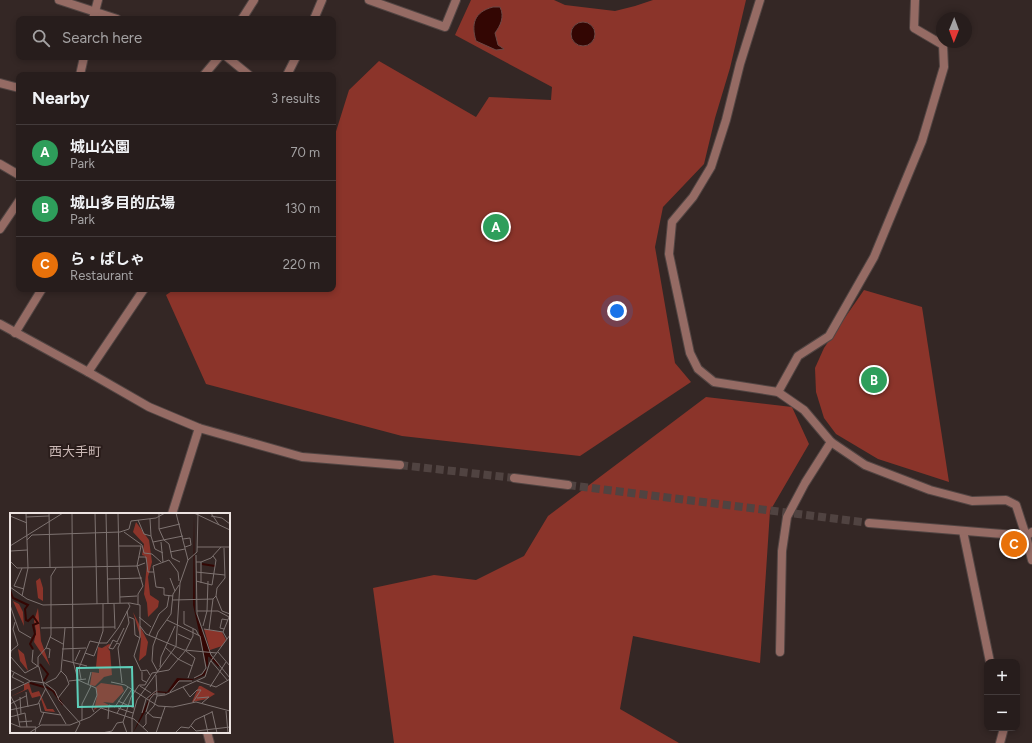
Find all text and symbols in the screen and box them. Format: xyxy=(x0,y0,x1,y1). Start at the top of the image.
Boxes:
north arrow xyxy=(936,12,972,48)
search box xyxy=(16,16,336,60)
icon: search xyxy=(30,27,52,49)
text: Search here xyxy=(62,29,142,47)
text: Nearby xyxy=(32,88,90,108)
text: 3 results xyxy=(271,91,320,106)
text: 城山公園 xyxy=(70,138,130,156)
text: A xyxy=(40,145,50,160)
text: 70 m xyxy=(290,145,320,160)
text: Park xyxy=(70,156,95,171)
text: 城山多目的広場 xyxy=(70,194,175,212)
text: B xyxy=(41,201,49,216)
text: 130 m xyxy=(285,201,320,216)
text: Park xyxy=(70,212,95,227)
pin: A xyxy=(483,212,509,242)
text: ら・ぱしゃ xyxy=(70,250,145,268)
text: C xyxy=(40,257,50,272)
text: 220 m xyxy=(283,257,320,272)
text: Restaurant xyxy=(70,268,133,283)
your location xyxy=(607,301,627,321)
pin: B xyxy=(861,365,887,395)
district label: 西大手町 xyxy=(49,444,101,459)
inset map xyxy=(10,513,230,733)
pin: C xyxy=(1001,529,1027,559)
map controls xyxy=(984,659,1020,731)
button: + xyxy=(984,659,1020,695)
button: − xyxy=(984,695,1020,731)

